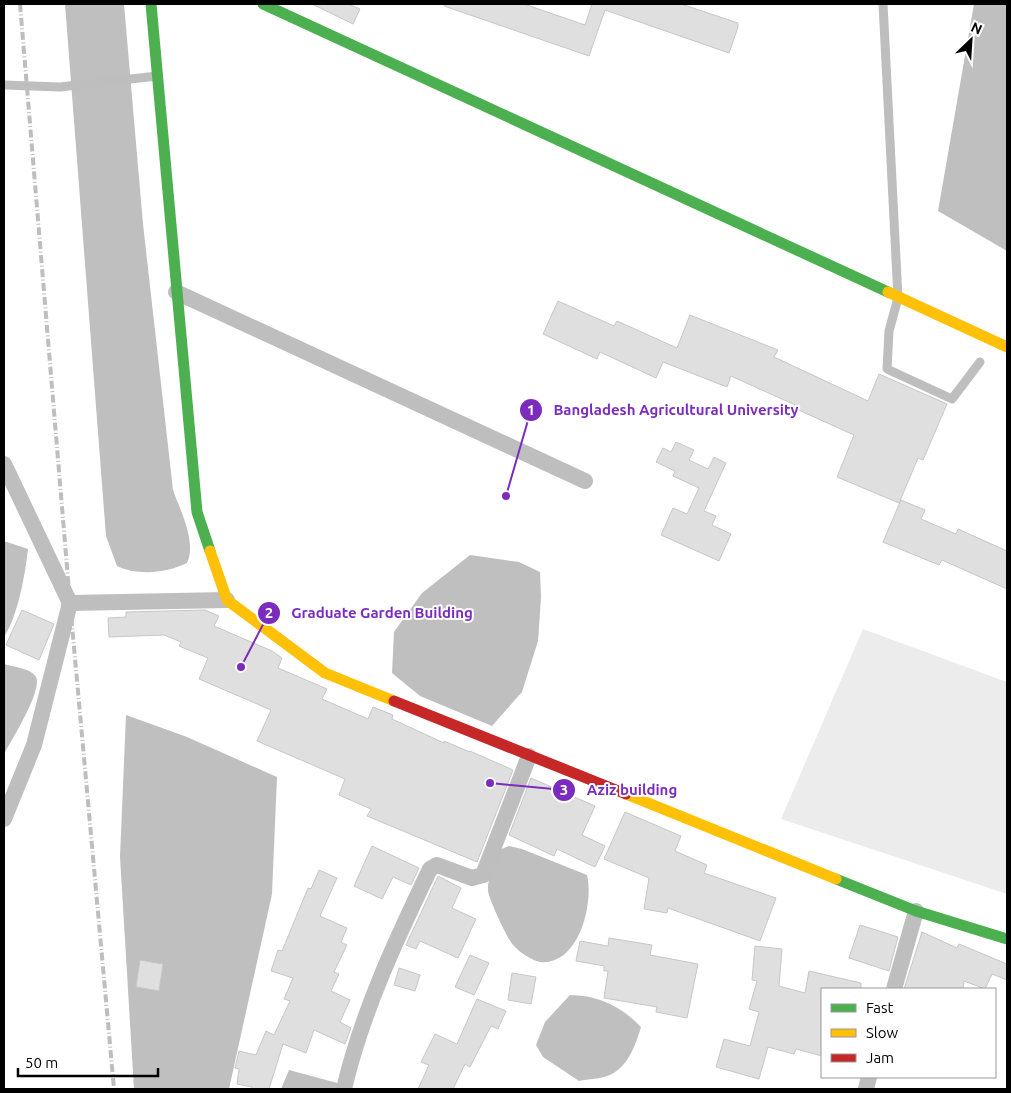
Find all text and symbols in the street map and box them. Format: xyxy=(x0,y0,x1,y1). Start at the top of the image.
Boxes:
north arrow xyxy=(946,15,996,65)
text: N xyxy=(968,19,985,38)
callout: Bangladesh Agricultural University xyxy=(518,395,808,425)
text: 1 xyxy=(527,401,535,418)
text: Bangladesh Agricultural University xyxy=(553,401,799,418)
callout: Graduate Garden Building xyxy=(256,598,483,628)
text: 2 xyxy=(265,604,273,621)
text: Graduate Garden Building xyxy=(291,604,473,621)
callout: Aziz building xyxy=(552,775,687,805)
text: 3 xyxy=(560,781,568,798)
text: Aziz building xyxy=(587,781,677,798)
legend xyxy=(821,988,996,1078)
text: Fast xyxy=(866,999,894,1016)
text: Slow xyxy=(866,1024,899,1041)
scale bar xyxy=(18,1046,158,1078)
text: Jam xyxy=(866,1049,894,1066)
text: 50 m xyxy=(25,1054,58,1071)

